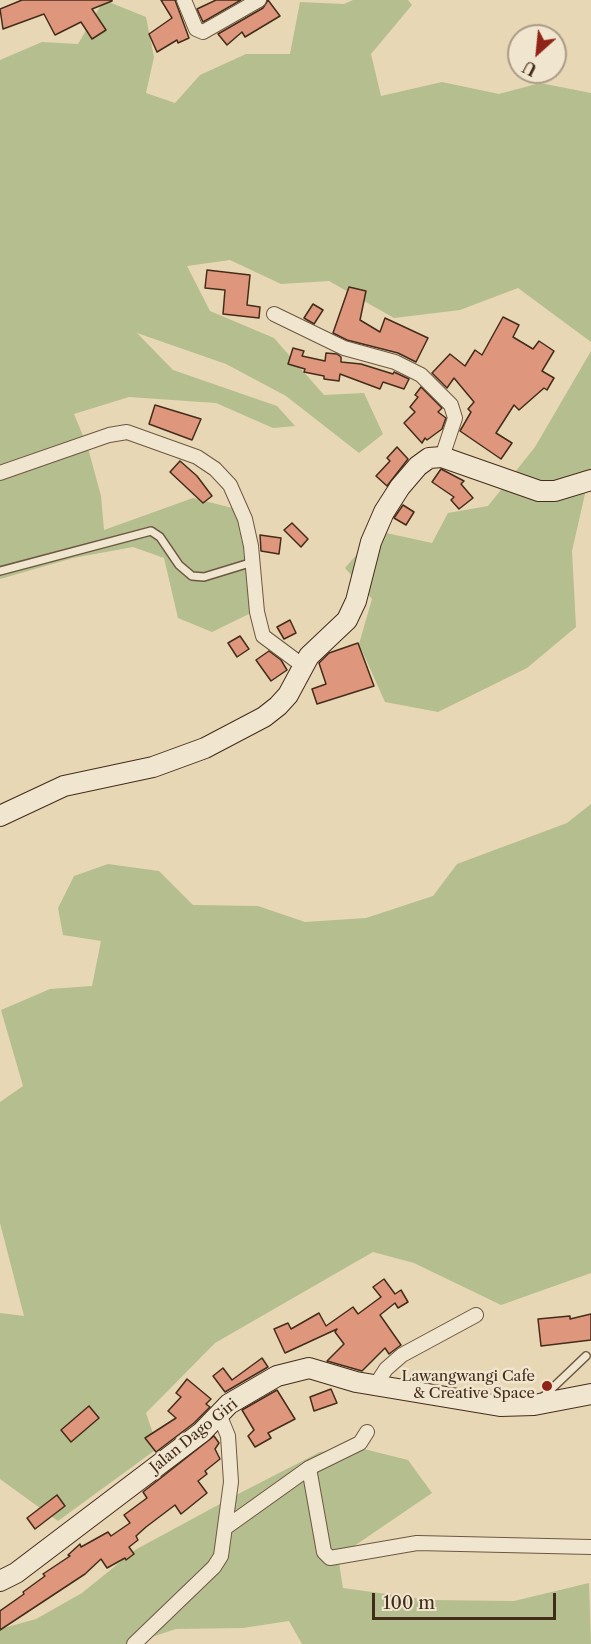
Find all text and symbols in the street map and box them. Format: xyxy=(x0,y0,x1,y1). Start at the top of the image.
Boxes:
north arrow xyxy=(507,24,567,84)
text: U xyxy=(519,56,540,80)
place label: Lawangwangi Cafe & Creative Space xyxy=(402,1368,535,1403)
marker: Lawangwangi Cafe & Creative Space xyxy=(540,1379,554,1393)
street label: Jalan Dago Giri xyxy=(147,1395,241,1477)
scale bar xyxy=(375,1581,560,1619)
text: 100 m xyxy=(383,1592,435,1614)

